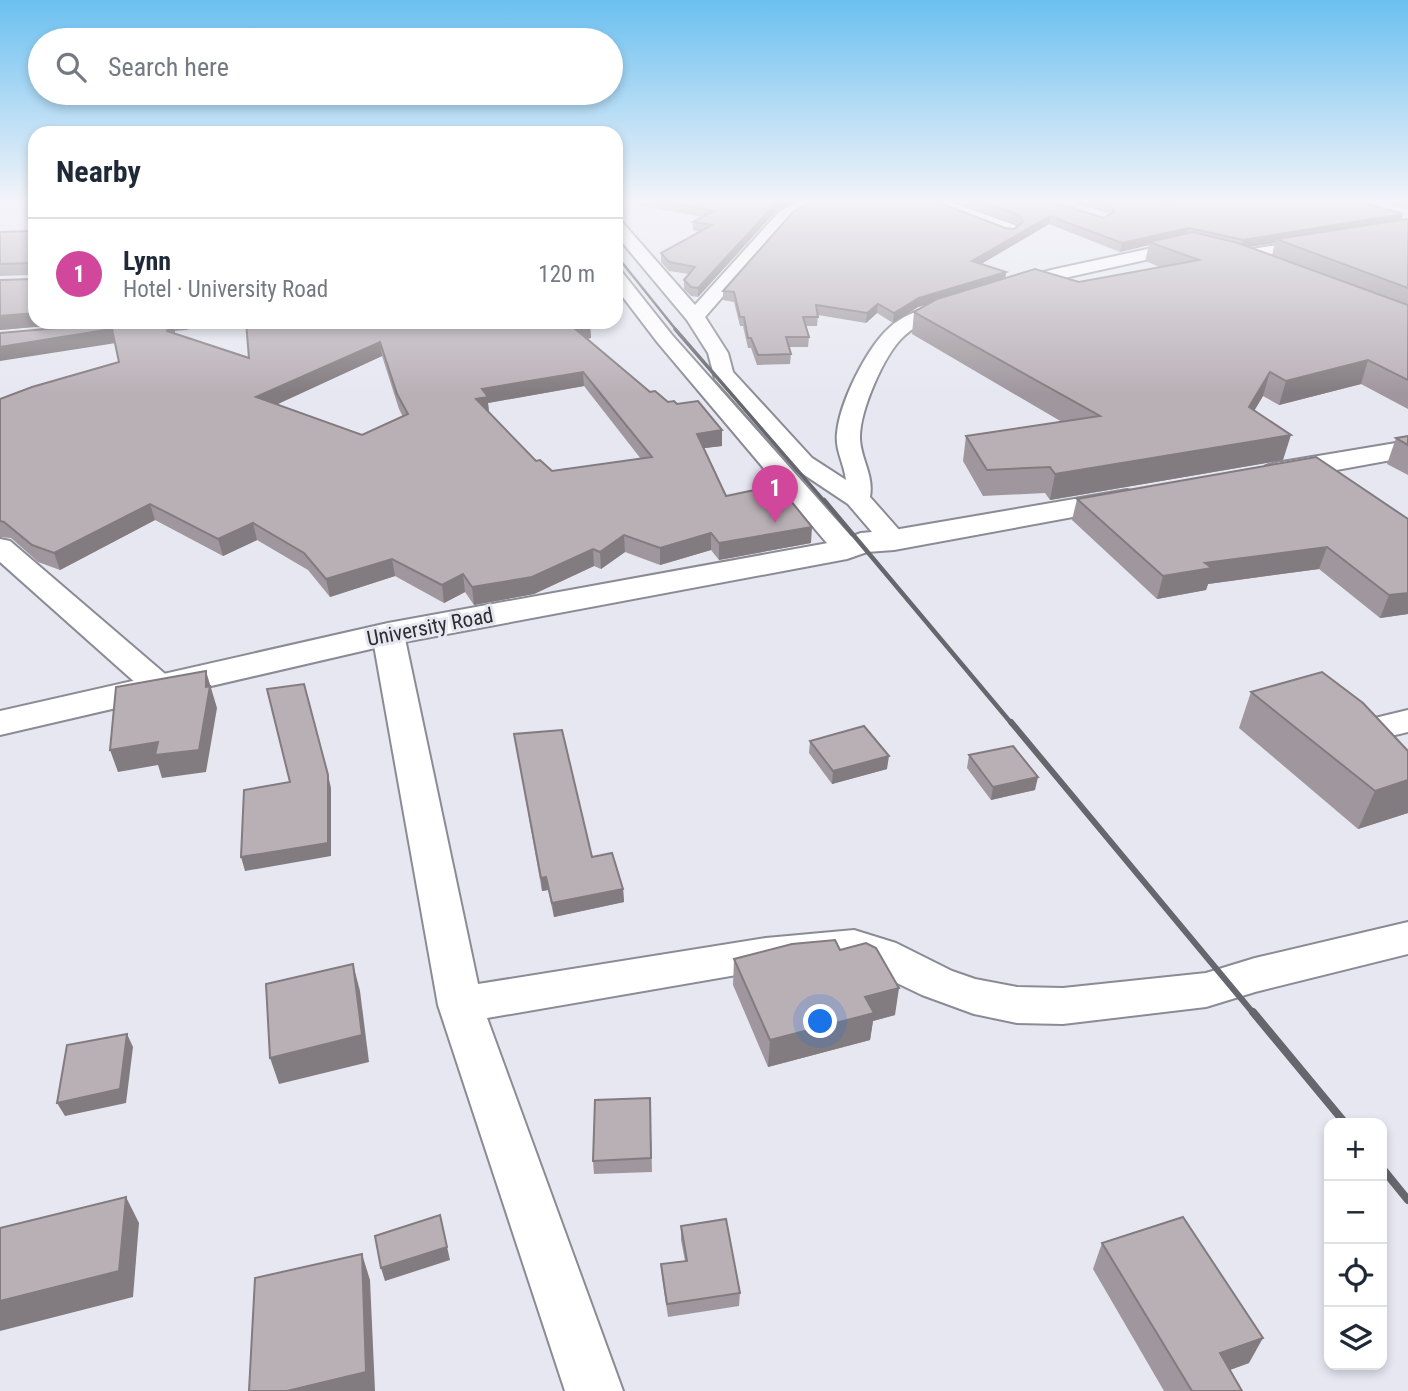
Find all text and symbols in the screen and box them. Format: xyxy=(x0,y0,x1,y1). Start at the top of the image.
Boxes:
search box xyxy=(28,28,623,105)
icon: search xyxy=(52,48,90,86)
text: Search here xyxy=(108,52,229,82)
text: Nearby xyxy=(56,154,141,189)
text: Lynn xyxy=(123,246,171,276)
text: 1 xyxy=(73,261,85,288)
text: 120 m xyxy=(538,261,595,288)
text: Hotel · University Road xyxy=(123,276,328,303)
pin: 1 xyxy=(752,465,798,523)
street label: University Road xyxy=(365,603,495,651)
your location xyxy=(803,1004,837,1038)
map controls xyxy=(1324,1118,1387,1370)
button: + xyxy=(1324,1118,1387,1181)
button: − xyxy=(1324,1181,1387,1244)
button: locate xyxy=(1324,1244,1387,1307)
button: layers xyxy=(1324,1307,1387,1370)

